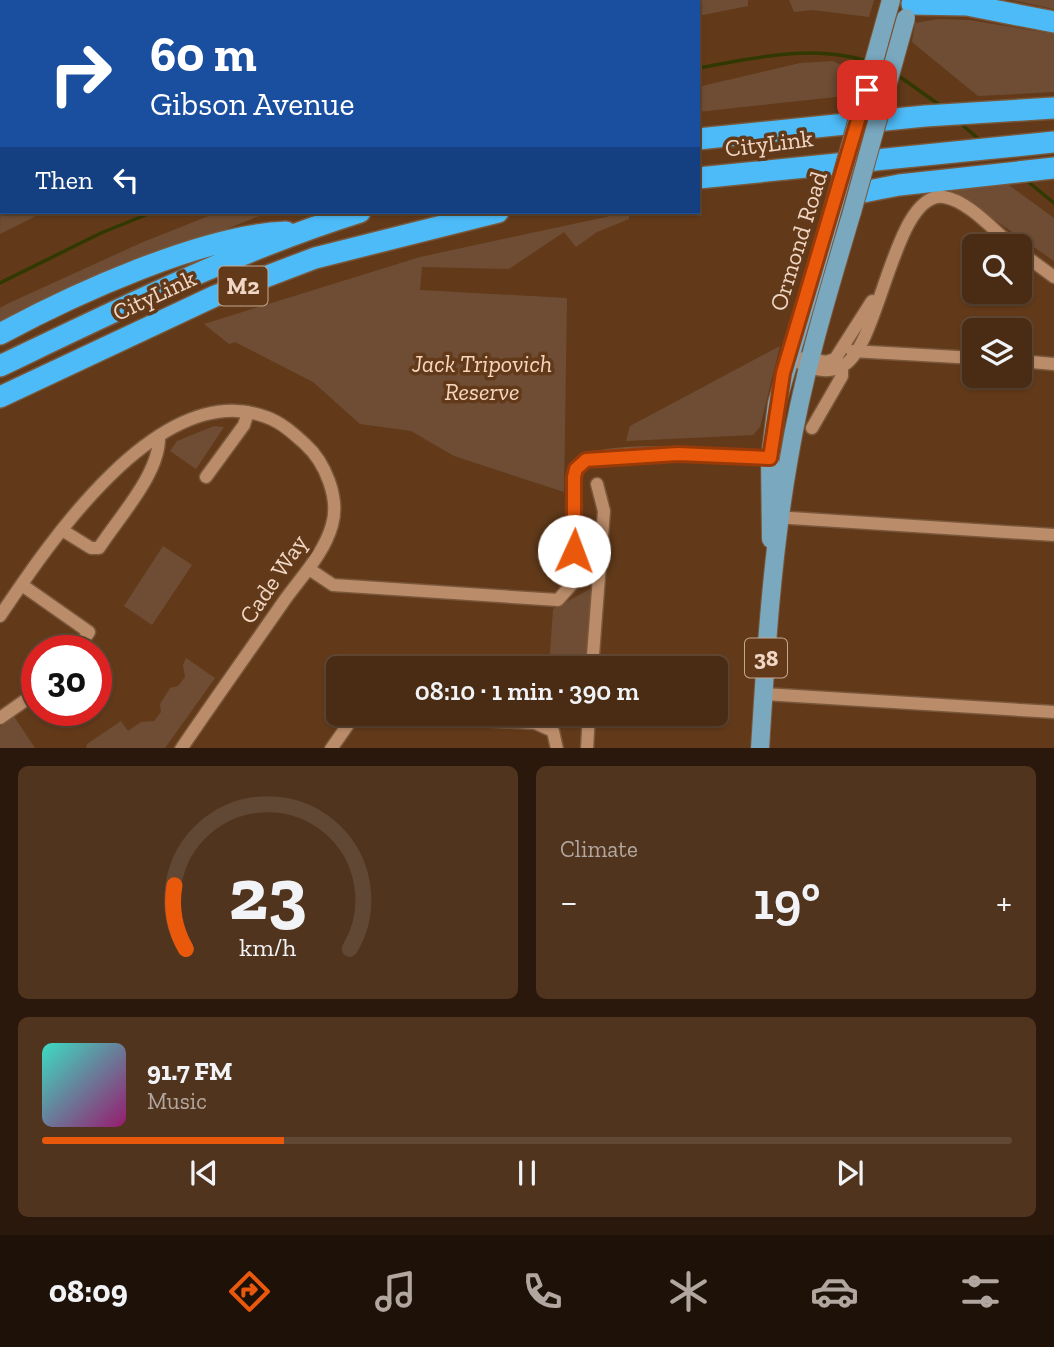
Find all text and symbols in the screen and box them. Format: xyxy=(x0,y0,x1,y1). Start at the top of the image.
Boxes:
text: 60 m xyxy=(150,25,257,84)
icon: right xyxy=(35,28,126,119)
pin xyxy=(837,60,897,120)
icon: arrive xyxy=(848,71,886,109)
text: Gibson Avenue xyxy=(150,85,355,123)
street label: CityLink xyxy=(723,123,815,163)
icon: left xyxy=(107,161,145,199)
text: Then xyxy=(35,164,93,196)
street label: Ormond Road xyxy=(763,168,833,314)
map controls xyxy=(962,234,1032,388)
button: search xyxy=(962,234,1032,304)
street label: CityLink xyxy=(108,263,201,327)
road number: M2 xyxy=(218,266,268,306)
button: layers xyxy=(962,318,1032,388)
park label: Jack Tripovich Reserve xyxy=(411,349,552,406)
position arrow xyxy=(537,514,611,588)
street label: Cade Way xyxy=(233,528,314,629)
speed limit sign: 30 xyxy=(21,635,112,726)
road number: 38 xyxy=(745,638,787,678)
text: 08:10 · 1 min · 390 m xyxy=(415,675,639,707)
text: Climate xyxy=(560,835,638,863)
text: 23 xyxy=(229,850,307,938)
text: 19° xyxy=(753,870,821,932)
text: − xyxy=(560,879,578,925)
text: + xyxy=(996,879,1012,925)
text: km/h xyxy=(239,931,297,961)
text: 91.7 FM xyxy=(147,1055,233,1087)
text: Music xyxy=(147,1087,207,1115)
icon: previous xyxy=(185,1154,223,1192)
icon: pause xyxy=(508,1154,546,1192)
icon: next xyxy=(831,1154,869,1192)
icon: directions xyxy=(225,1267,274,1316)
icon: music xyxy=(371,1267,420,1316)
icon: phone xyxy=(518,1267,567,1316)
icon: climate xyxy=(664,1267,713,1316)
icon: car xyxy=(810,1267,859,1316)
icon: filters xyxy=(956,1267,1005,1316)
text: 08:09 xyxy=(49,1272,128,1310)

